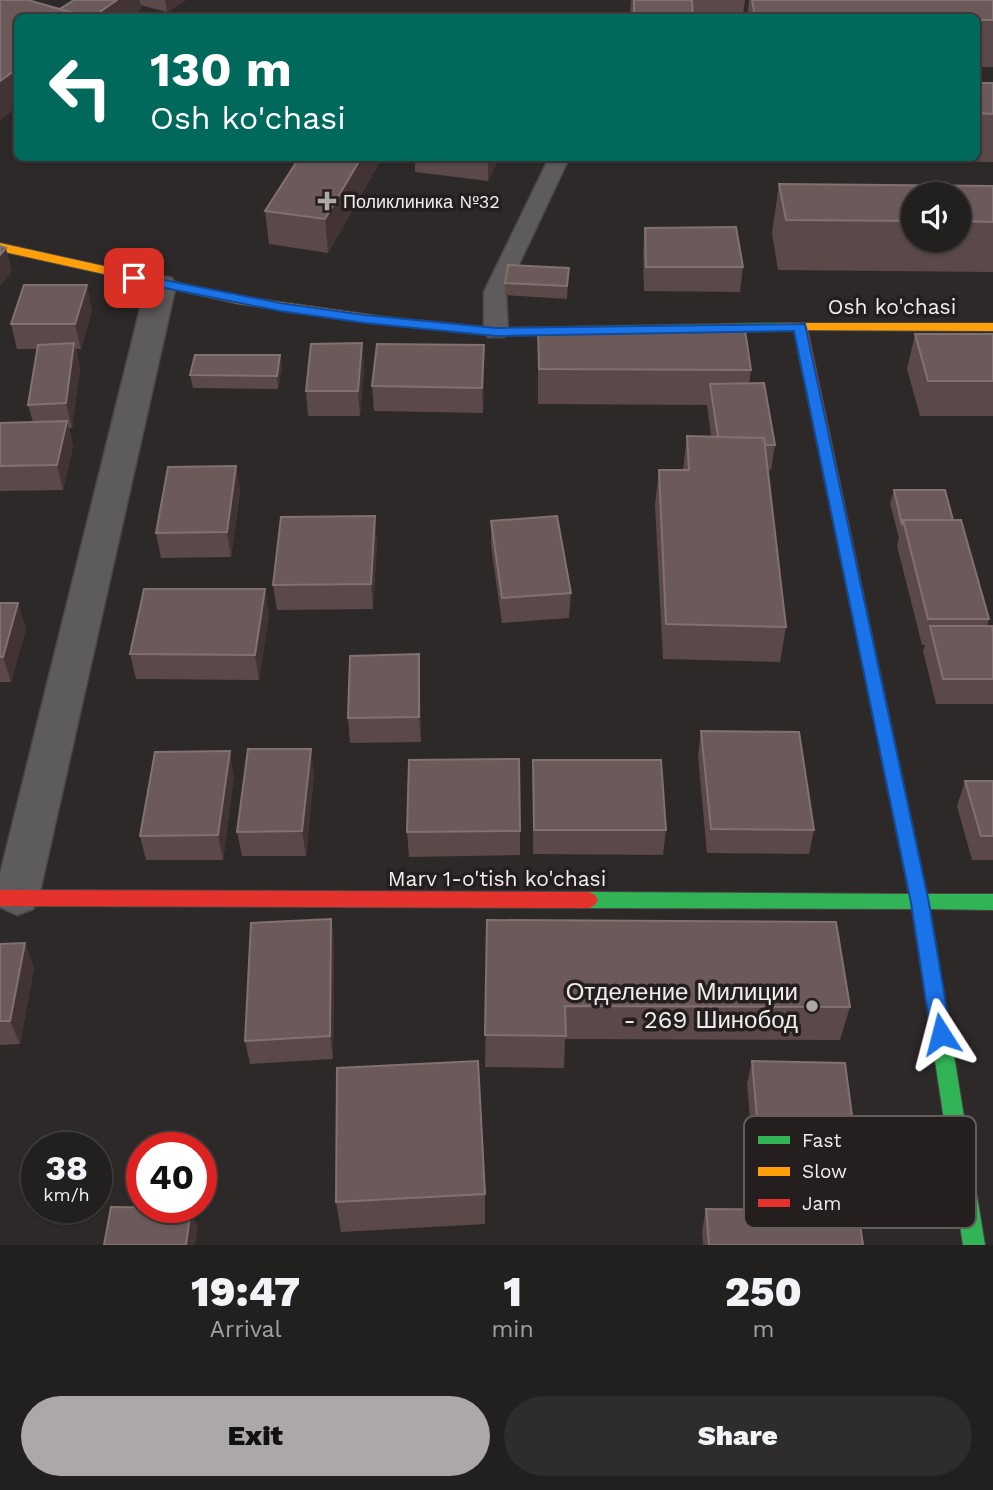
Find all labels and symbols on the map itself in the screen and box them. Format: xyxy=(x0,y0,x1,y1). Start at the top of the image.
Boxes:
marker: Поликлиника №32 xyxy=(317,191,337,211)
place label: Поликлиника №32 xyxy=(343,191,500,212)
pin xyxy=(104,248,164,308)
street label: Osh ko'chasi xyxy=(828,294,956,319)
street label: Marv 1-o'tish ko'chasi xyxy=(388,866,606,891)
place label: Отделение Милиции - 269 Шинобод xyxy=(566,978,798,1034)
position arrow xyxy=(904,997,978,1071)
marker: Отделение Милиции - 269 Шинобод xyxy=(804,998,820,1014)
legend xyxy=(744,1116,976,1228)
text: Fast xyxy=(802,1129,841,1152)
speed limit sign: 40 xyxy=(126,1132,217,1223)
text: Slow xyxy=(802,1160,847,1183)
text: Jam xyxy=(802,1192,841,1215)

